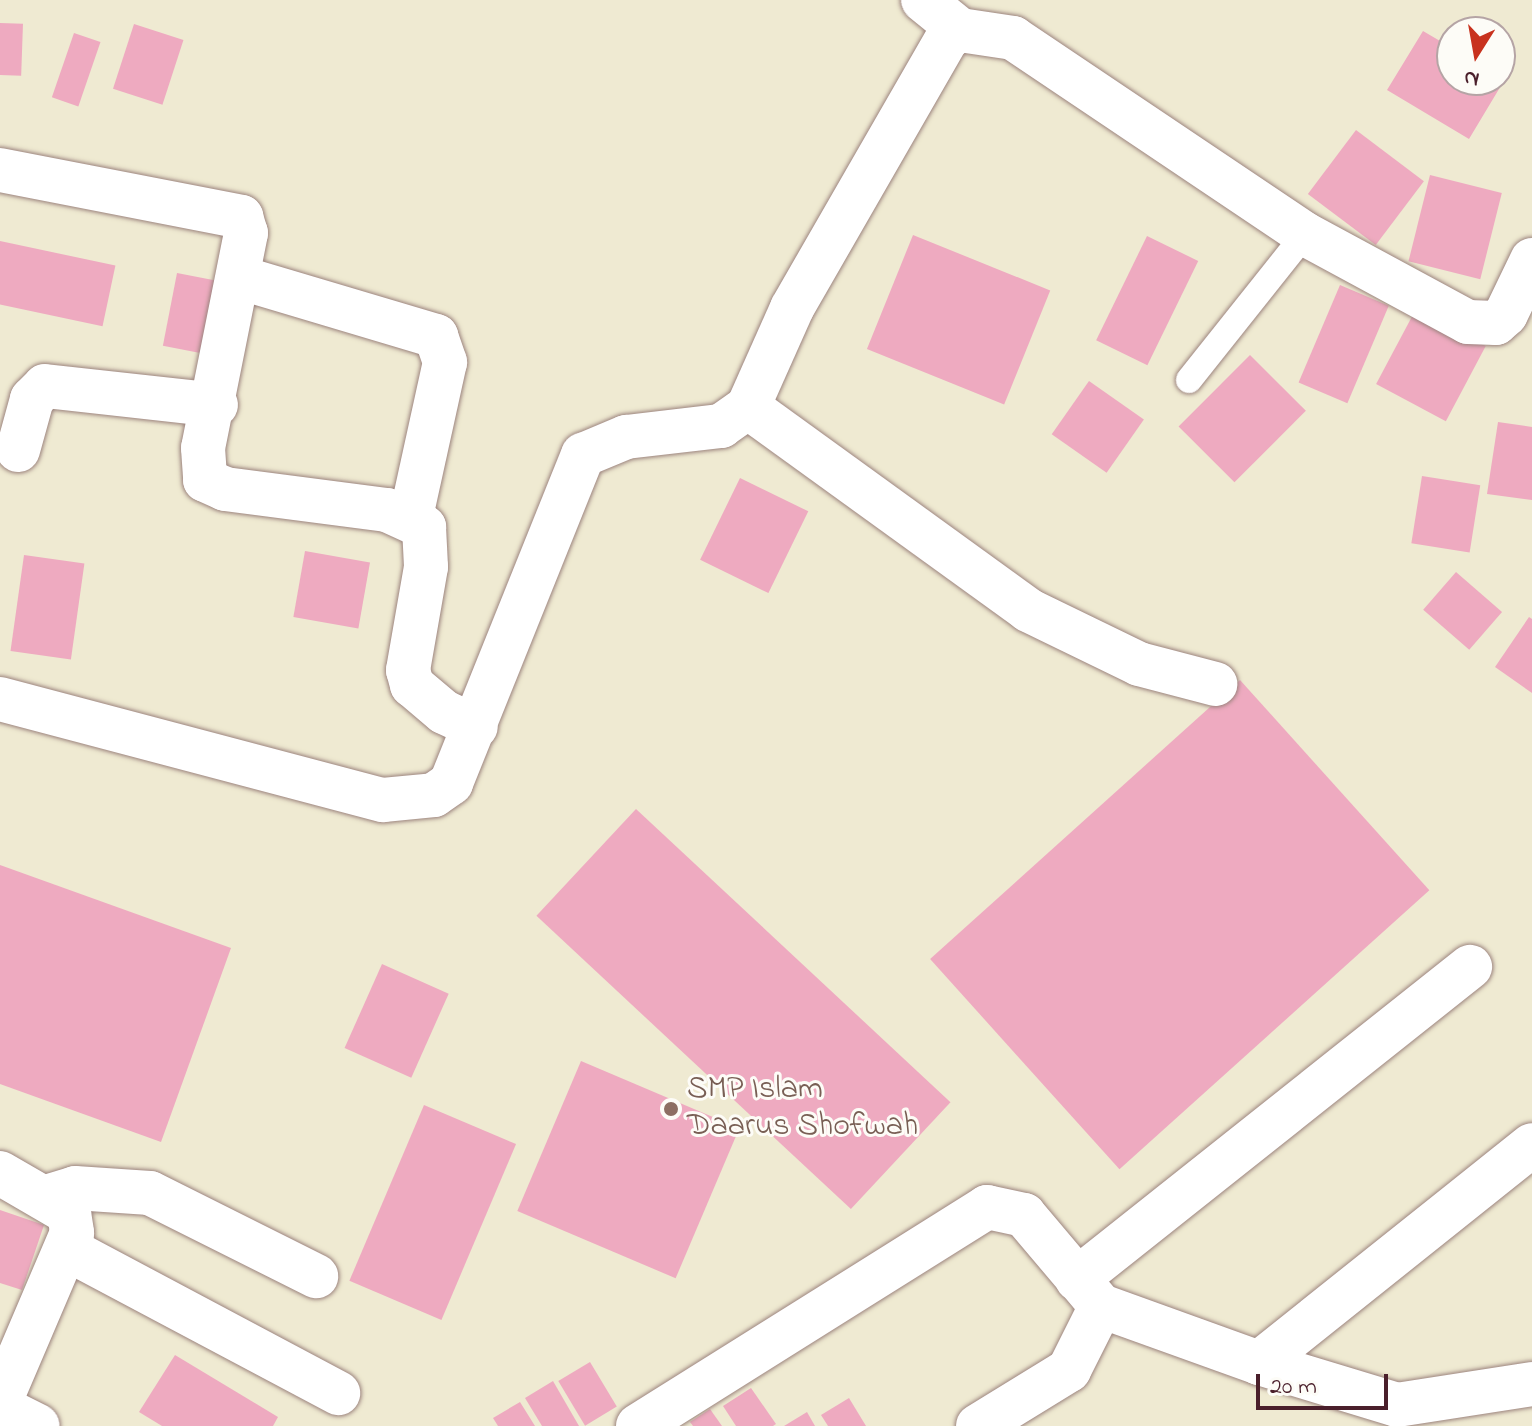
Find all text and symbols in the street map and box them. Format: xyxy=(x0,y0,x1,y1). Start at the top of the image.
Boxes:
north arrow xyxy=(1436,16,1516,96)
text: N xyxy=(1461,60,1482,95)
place label: SMP Islam Daarus Shofwah xyxy=(687,1072,918,1147)
marker: SMP Islam Daarus Shofwah xyxy=(662,1100,680,1118)
scale bar xyxy=(1260,1358,1392,1408)
text: 20 m xyxy=(1270,1370,1317,1405)

